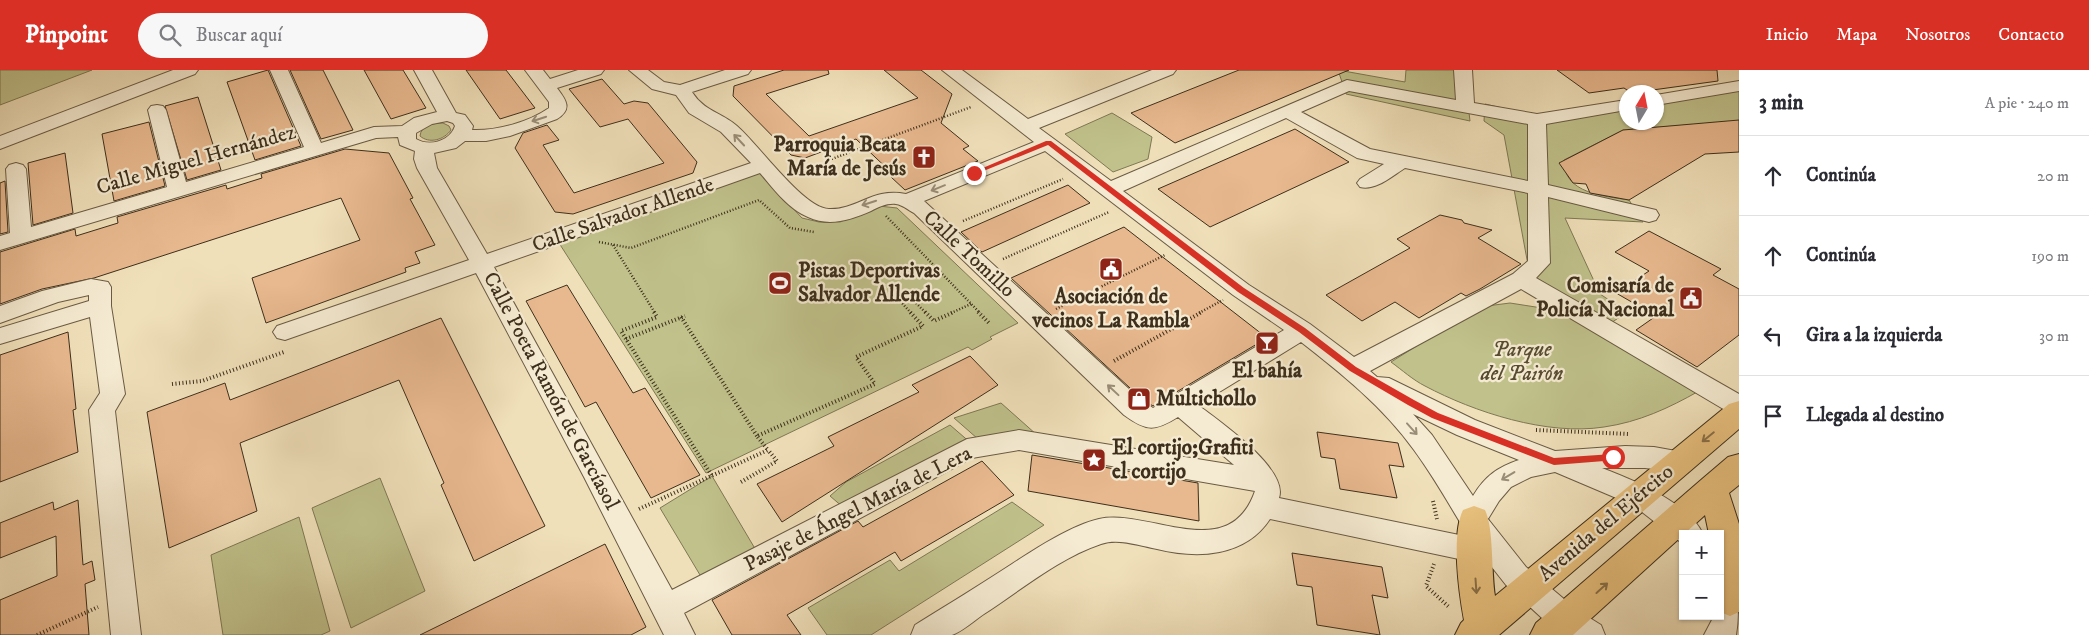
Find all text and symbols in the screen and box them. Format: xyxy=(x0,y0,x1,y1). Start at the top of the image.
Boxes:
search box xyxy=(138,13,488,58)
text: Pinpoint xyxy=(25,20,108,50)
icon: search xyxy=(156,21,184,49)
text: Buscar aquí xyxy=(196,24,282,47)
text: Inicio xyxy=(1766,24,1808,46)
text: Mapa xyxy=(1836,24,1877,46)
text: Nosotros xyxy=(1905,24,1970,46)
text: Contacto xyxy=(1998,24,2064,46)
north arrow xyxy=(1619,85,1664,130)
text: 3 min xyxy=(1759,90,1804,116)
text: A pie · 240 m xyxy=(1985,93,2069,113)
one-way arrow xyxy=(532,115,548,125)
street label: Calle Miguel Hernández xyxy=(93,119,299,201)
place label: Parroquia Beata María de Jesús xyxy=(773,132,907,182)
one-way arrow xyxy=(733,133,745,146)
church icon: Parroquia Beata María de Jesús xyxy=(911,144,937,170)
route end xyxy=(963,162,986,185)
icon: ahead xyxy=(1759,162,1787,190)
text: Continúa xyxy=(1806,164,1876,187)
text: 20 m xyxy=(2037,166,2069,186)
street label: Calle Salvador Allende xyxy=(529,172,718,258)
one-way arrow xyxy=(931,183,946,193)
one-way arrow xyxy=(862,199,878,208)
street label: Calle Tomillo xyxy=(918,205,1020,303)
icon: ahead xyxy=(1759,242,1787,270)
text: Continúa xyxy=(1806,244,1876,267)
text: 190 m xyxy=(2031,246,2069,266)
public building icon: Asociación de vecinos La Rambla xyxy=(1098,256,1124,282)
place label: Pistas Deportivas Salvador Allende xyxy=(798,258,940,308)
street label: Calle Poeta Ramón de Garcíasol xyxy=(477,268,625,515)
sports icon: Pistas Deportivas Salvador Allende xyxy=(767,270,793,296)
place label: Comisaría de Policía Nacional xyxy=(1536,273,1675,323)
place label: Asociación de vecinos La Rambla xyxy=(1031,284,1191,334)
public building icon: Comisaría de Policía Nacional xyxy=(1678,285,1704,311)
icon: left xyxy=(1759,322,1787,350)
text: Gira a la izquierda xyxy=(1806,324,1942,347)
text: 30 m xyxy=(2039,326,2069,346)
bar icon: El bahía xyxy=(1254,330,1280,356)
park label: Parque del Pairón xyxy=(1480,337,1564,387)
place label: El bahía xyxy=(1232,358,1303,384)
one-way arrow xyxy=(1107,384,1120,396)
shop icon: Multichollo xyxy=(1126,386,1152,412)
place label: Multichollo xyxy=(1156,386,1256,412)
icon: arrive xyxy=(1759,402,1787,430)
text: Llegada al destino xyxy=(1806,404,1944,427)
one-way arrow xyxy=(1406,422,1417,435)
one-way arrow xyxy=(1702,431,1715,442)
place label: El cortijo;Grafiti el cortijo xyxy=(1112,435,1254,486)
street label: Pasaje de Ángel María de Lera xyxy=(739,438,976,578)
route start xyxy=(1602,446,1625,469)
place icon: El cortijo;Grafiti el cortijo xyxy=(1081,447,1107,473)
street label: Avenida del Ejército xyxy=(1533,459,1679,587)
one-way arrow xyxy=(1501,471,1515,481)
map controls xyxy=(1679,530,1724,620)
button: + xyxy=(1679,530,1724,575)
button: − xyxy=(1679,575,1724,620)
one-way arrow xyxy=(1471,578,1480,594)
one-way arrow xyxy=(1595,583,1608,594)

